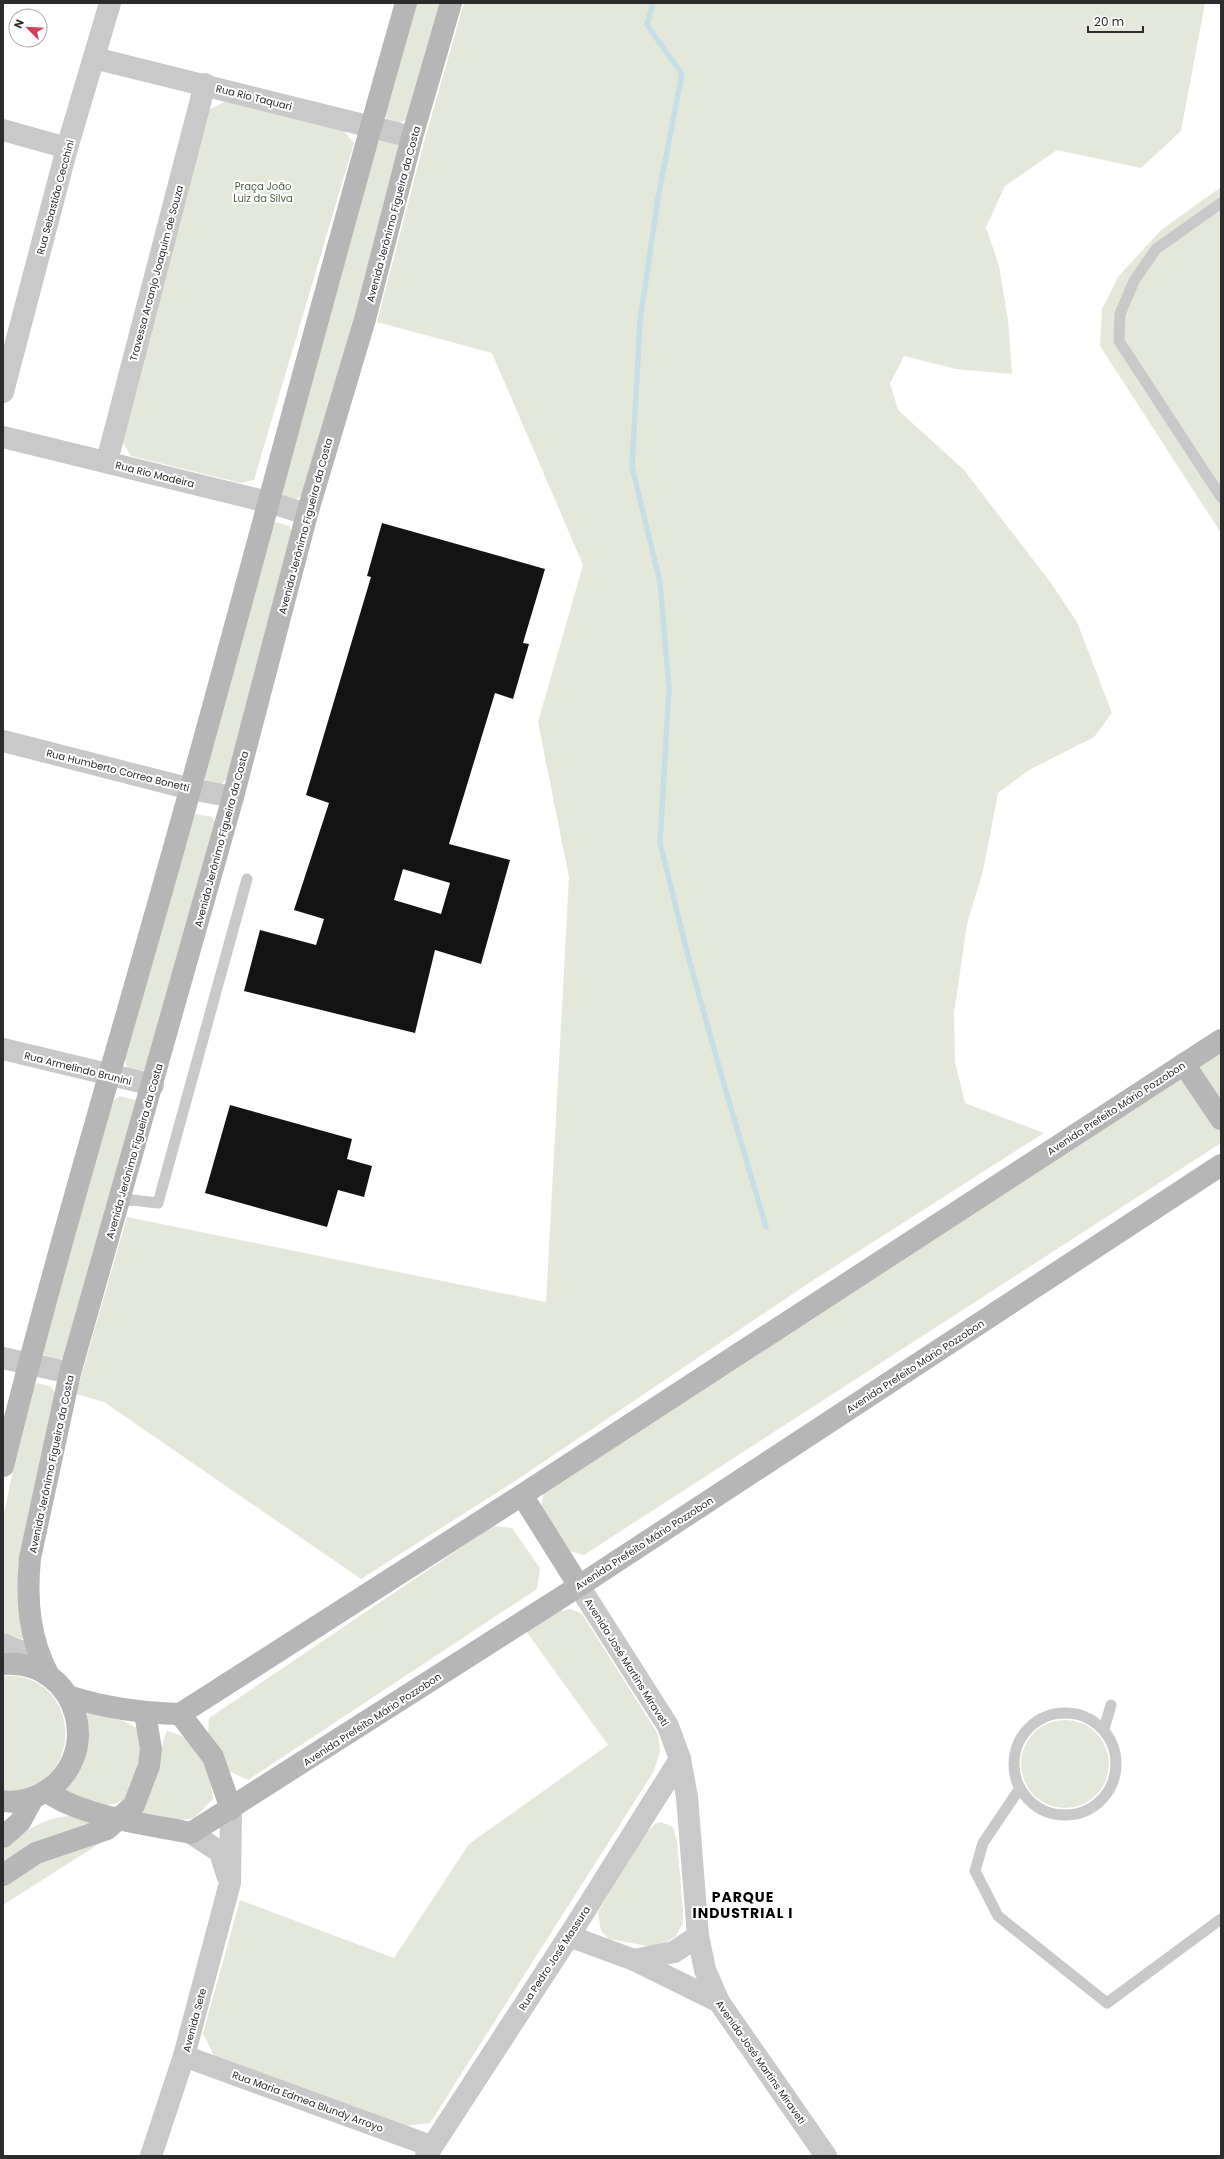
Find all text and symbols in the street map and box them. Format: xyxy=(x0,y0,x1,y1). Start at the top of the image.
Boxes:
north arrow xyxy=(8,8,48,48)
scale bar xyxy=(1088,8,1143,34)
text: 20 m xyxy=(1094,13,1124,30)
text: N xyxy=(10,17,28,31)
street label: Rua Rio Taquari xyxy=(214,81,293,114)
street label: Avenida Jerônimo Figueira da Costa xyxy=(363,124,424,304)
street label: Rua Sebastião Cecchini xyxy=(33,138,78,256)
park label: Praça João Luiz da Silva xyxy=(233,179,293,206)
street label: Travessa Arcanjo Joaquim de Souza xyxy=(126,184,187,363)
street label: Avenida Jerônimo Figueira da Costa xyxy=(275,436,336,616)
street label: Rua Rio Madeira xyxy=(114,457,196,492)
street label: Rua Humberto Correa Bonetti xyxy=(45,745,191,796)
street label: Avenida Jerônimo Figueira da Costa xyxy=(191,749,252,929)
street label: Rua Armelindo Brunini xyxy=(23,1048,133,1089)
street label: Avenida Prefeito Mário Pozzobon xyxy=(1044,1058,1188,1159)
street label: Avenida Jerônimo Figueira da Costa xyxy=(102,1062,167,1241)
street label: Avenida Prefeito Mário Pozzobon xyxy=(843,1316,987,1417)
street label: Avenida Jerônimo Figueira da Costa xyxy=(25,1374,78,1555)
street label: Avenida Prefeito Mário Pozzobon xyxy=(572,1493,716,1594)
street label: Avenida José Martins Miraveti xyxy=(581,1595,672,1729)
street label: Avenida Prefeito Mário Pozzobon xyxy=(300,1669,444,1770)
district label: PARQUE INDUSTRIAL I xyxy=(693,1887,793,1923)
street label: Rua Pedro José Massura xyxy=(515,1903,594,2013)
street label: Avenida Sete xyxy=(179,1987,210,2054)
street label: Avenida José Martins Miraveti xyxy=(712,1997,809,2127)
street label: Rua Maria Edmea Blundy Arroyo xyxy=(230,2067,385,2136)

